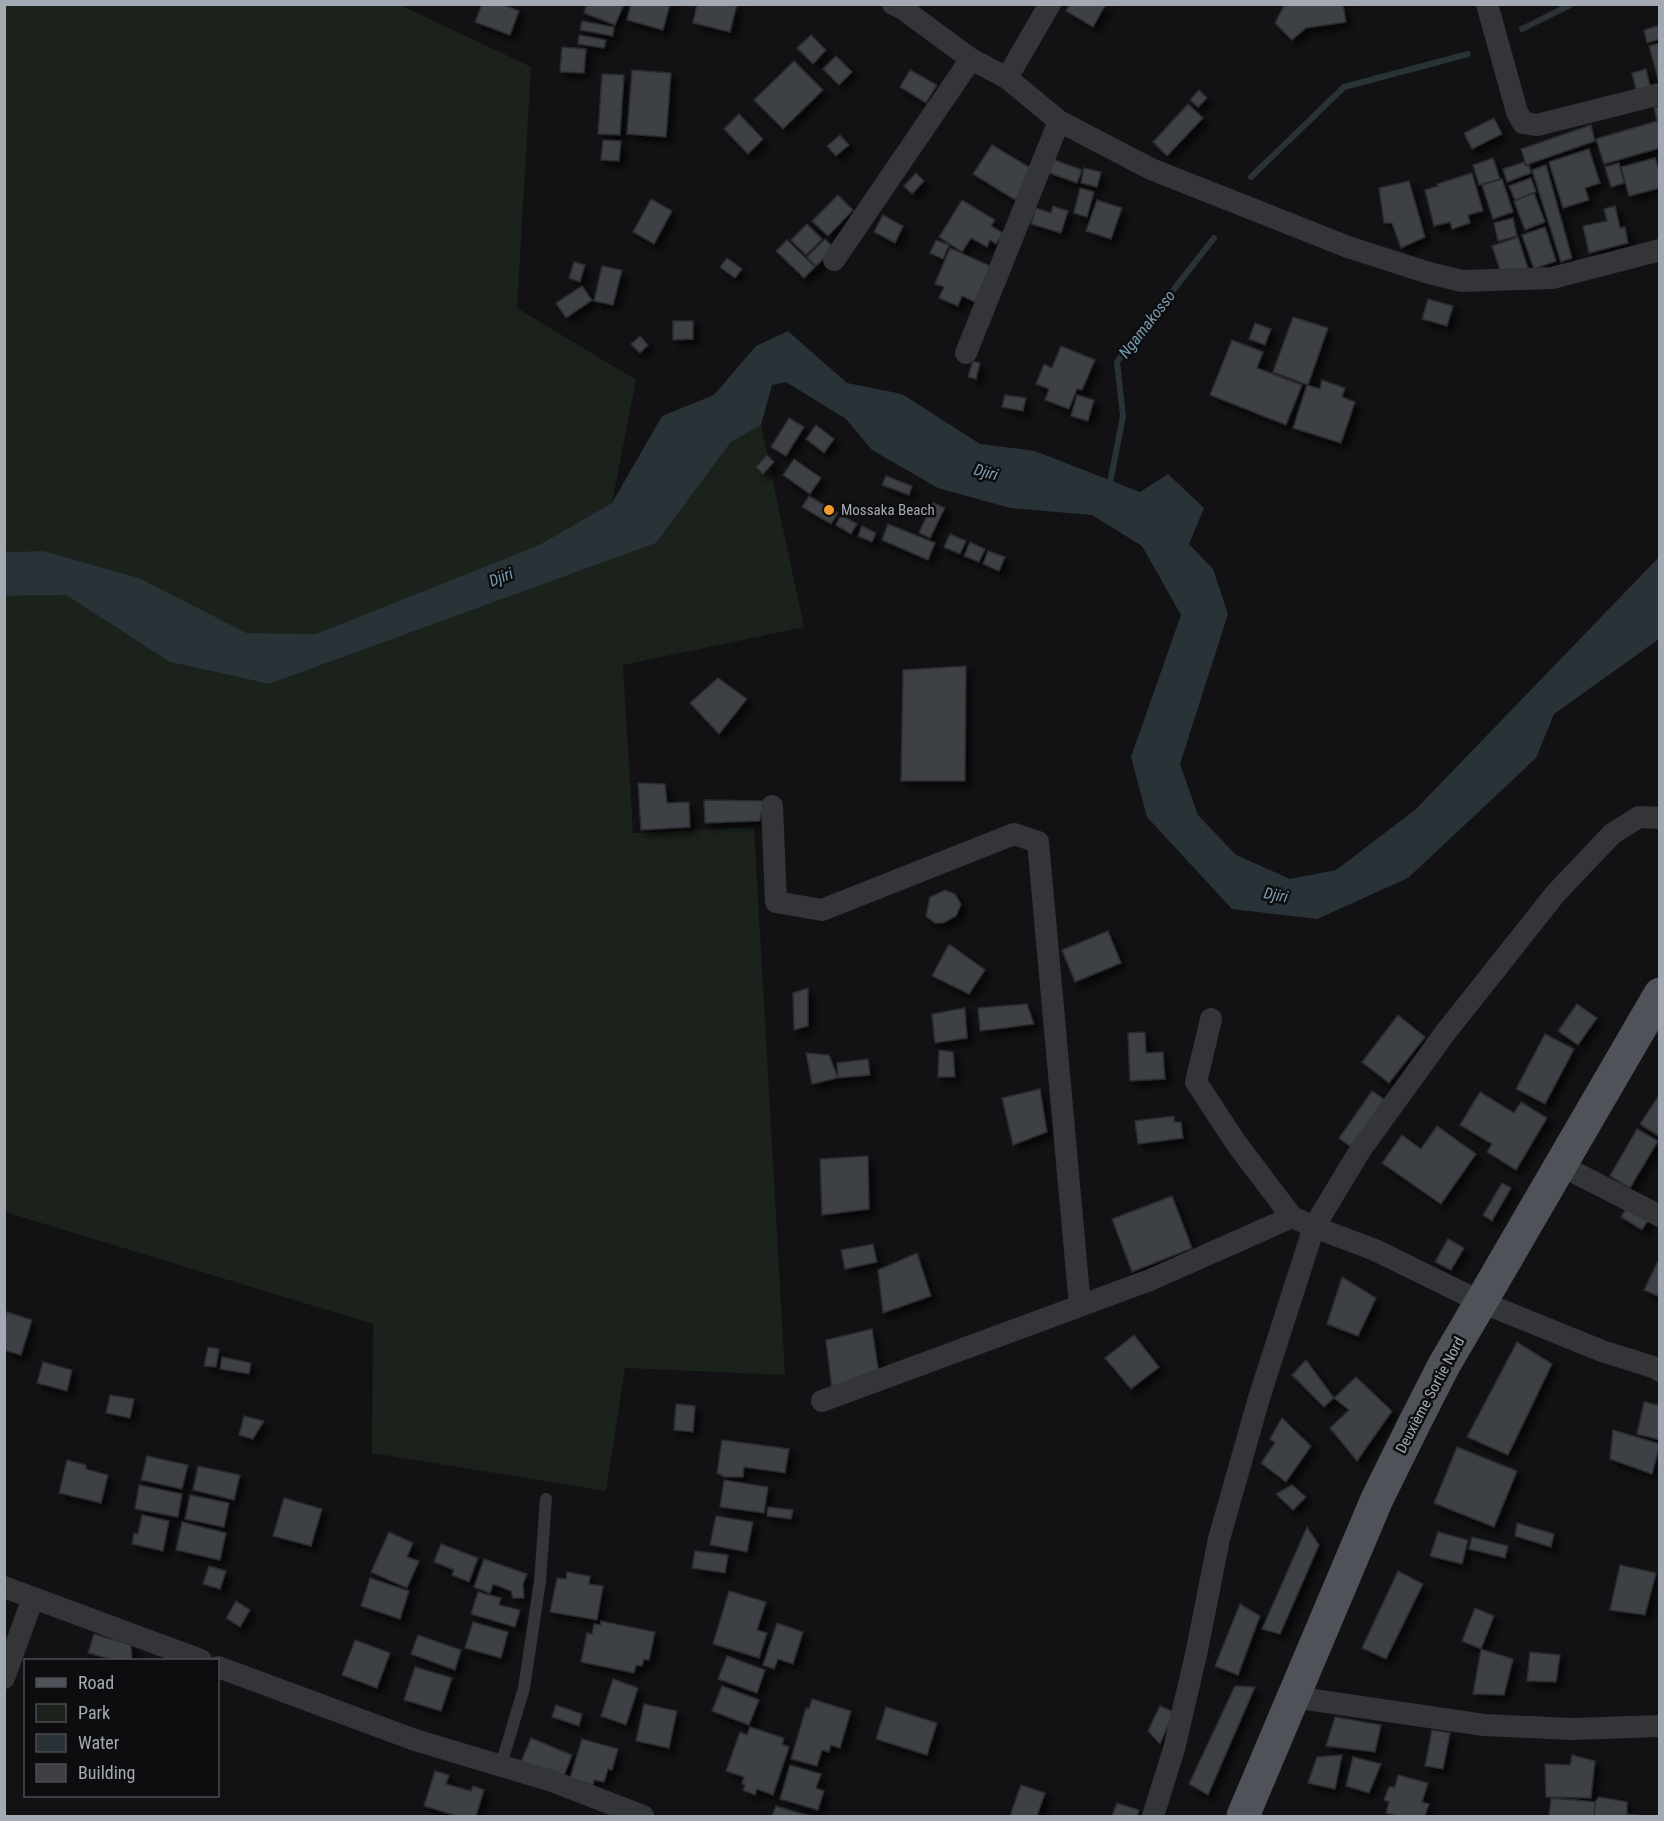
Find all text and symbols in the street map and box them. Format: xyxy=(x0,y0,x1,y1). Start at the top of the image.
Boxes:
water label: Ngamakosso xyxy=(1115,286,1179,362)
water label: Djiri xyxy=(972,460,1001,484)
place label: Mossaka Beach xyxy=(841,501,935,519)
marker: Mossaka Beach xyxy=(822,503,836,517)
water label: Djiri xyxy=(486,563,516,590)
water label: Djiri xyxy=(1262,883,1290,907)
street label: Deuxième Sortie Nord xyxy=(1392,1334,1468,1456)
legend xyxy=(24,1659,219,1797)
text: Road xyxy=(78,1672,114,1693)
text: Park xyxy=(78,1702,110,1723)
text: Water xyxy=(78,1732,120,1753)
text: Building xyxy=(78,1762,135,1783)

